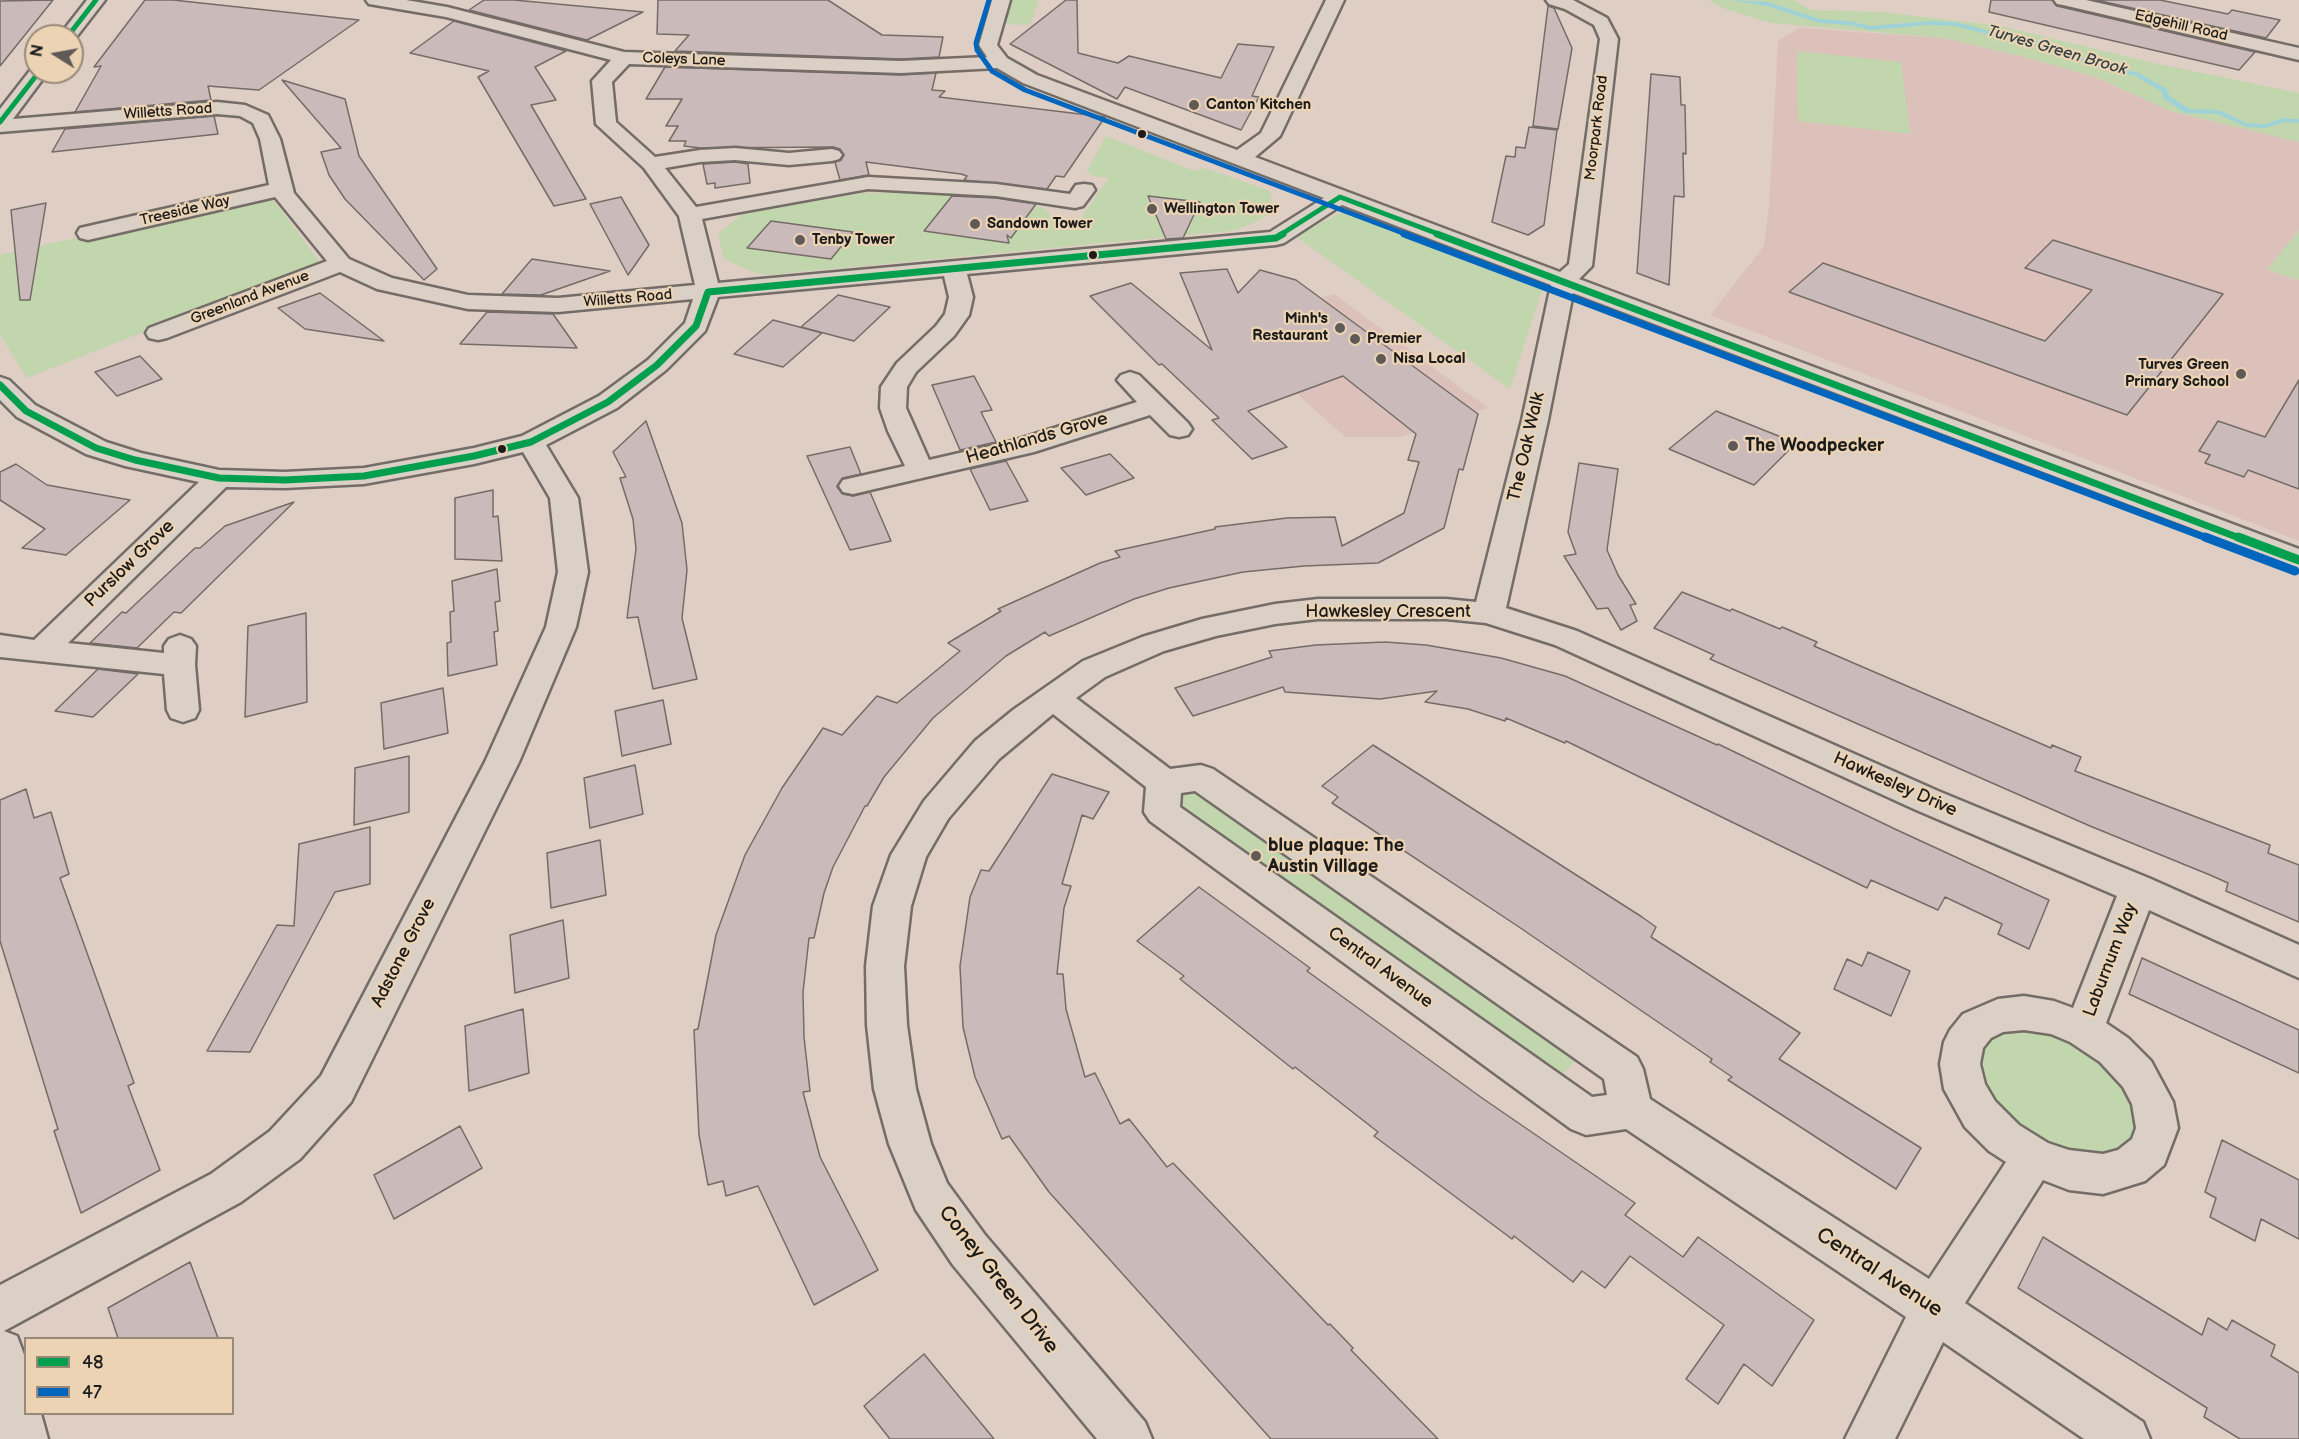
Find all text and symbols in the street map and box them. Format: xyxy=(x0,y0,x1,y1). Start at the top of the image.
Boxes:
street label: Edgehill Road xyxy=(2133,7,2229,45)
water label: Turves Green Brook xyxy=(1985,22,2129,80)
north arrow xyxy=(24,24,84,84)
text: N xyxy=(27,43,48,59)
street label: Coleys Lane xyxy=(642,50,726,70)
street label: Moorpark Road xyxy=(1582,74,1612,182)
place label: Canton Kitchen xyxy=(1206,96,1311,114)
marker: Canton Kitchen xyxy=(1187,98,1201,112)
street label: Willetts Road xyxy=(123,100,213,124)
unlabelled marker xyxy=(1136,128,1148,140)
street label: Treeside Way xyxy=(138,192,232,230)
place label: Wellington Tower xyxy=(1164,200,1279,218)
marker: Wellington Tower xyxy=(1145,202,1159,216)
place label: Sandown Tower xyxy=(987,215,1092,233)
marker: Sandown Tower xyxy=(968,217,982,231)
place label: Tenby Tower xyxy=(812,231,895,249)
marker: Tenby Tower xyxy=(793,233,807,247)
unlabelled marker xyxy=(1087,249,1099,261)
street label: Greenland Avenue xyxy=(188,267,312,329)
street label: Willetts Road xyxy=(583,286,673,312)
place label: Minh's Restaurant xyxy=(1252,310,1328,345)
marker: Minh's Restaurant xyxy=(1333,321,1347,335)
place label: Premier xyxy=(1367,330,1422,348)
marker: Premier xyxy=(1348,332,1362,346)
place label: Nisa Local xyxy=(1393,350,1466,368)
marker: Nisa Local xyxy=(1374,352,1388,366)
place label: Turves Green Primary School xyxy=(2125,356,2229,391)
marker: Turves Green Primary School xyxy=(2234,367,2248,381)
street label: The Oak Walk xyxy=(1504,390,1550,504)
street label: Heathlands Grove xyxy=(964,408,1110,470)
place label: The Woodpecker xyxy=(1745,435,1884,457)
marker: The Woodpecker xyxy=(1726,439,1740,453)
unlabelled marker xyxy=(496,443,508,455)
street label: Purslow Grove xyxy=(81,516,179,612)
street label: Hawkesley Crescent xyxy=(1305,601,1471,623)
street label: Hawkesley Drive xyxy=(1830,748,1960,822)
place label: blue plaque: The Austin Village xyxy=(1268,835,1404,878)
marker: blue plaque: The Austin Village xyxy=(1249,849,1263,863)
street label: Adstone Grove xyxy=(367,895,441,1011)
street label: Laburnum Way xyxy=(2079,900,2143,1020)
street label: Central Avenue xyxy=(1323,923,1437,1013)
street label: Coney Green Drive xyxy=(932,1201,1064,1359)
street label: Central Avenue xyxy=(1811,1223,1947,1323)
legend xyxy=(24,1337,234,1415)
text: 48 xyxy=(82,1352,103,1373)
text: 47 xyxy=(82,1382,102,1403)

